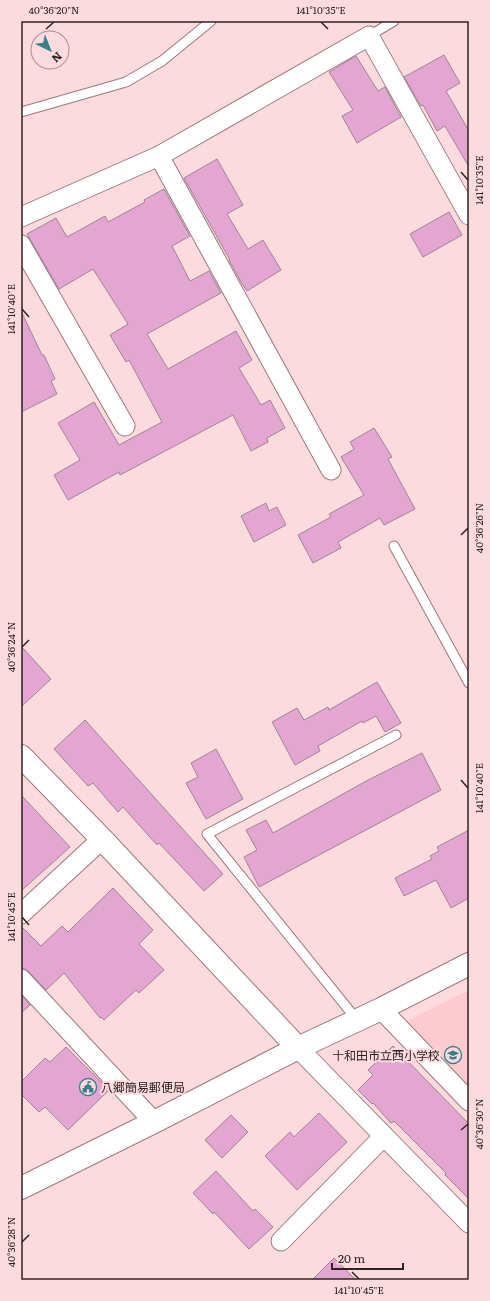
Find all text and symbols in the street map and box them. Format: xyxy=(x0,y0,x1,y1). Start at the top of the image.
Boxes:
text: 40°36'20"N xyxy=(29,2,79,17)
text: 141°10'35"E xyxy=(296,2,346,17)
north arrow xyxy=(30,30,70,70)
text: N xyxy=(49,49,66,67)
text: 141°10'35"E xyxy=(471,155,486,205)
text: 141°10'40"E xyxy=(3,284,18,334)
text: 40°36'26"N xyxy=(471,503,486,553)
text: 40°36'24"N xyxy=(3,622,18,672)
text: 141°10'40"E xyxy=(471,763,486,813)
text: 141°10'45"E xyxy=(3,892,18,942)
school or university icon: 十和田市立西小学校 xyxy=(443,1045,463,1065)
place label: 十和田市立西小学校 xyxy=(332,1046,440,1064)
public building icon: 八郷簡易郵便局 xyxy=(78,1077,98,1097)
place label: 八郷簡易郵便局 xyxy=(101,1078,185,1096)
text: 40°36'30"N xyxy=(471,1098,486,1150)
text: 40°36'28"N xyxy=(3,1217,18,1267)
scale bar xyxy=(332,1245,403,1271)
text: 20 m xyxy=(338,1249,365,1267)
text: 141°10'45"E xyxy=(334,1282,384,1297)

